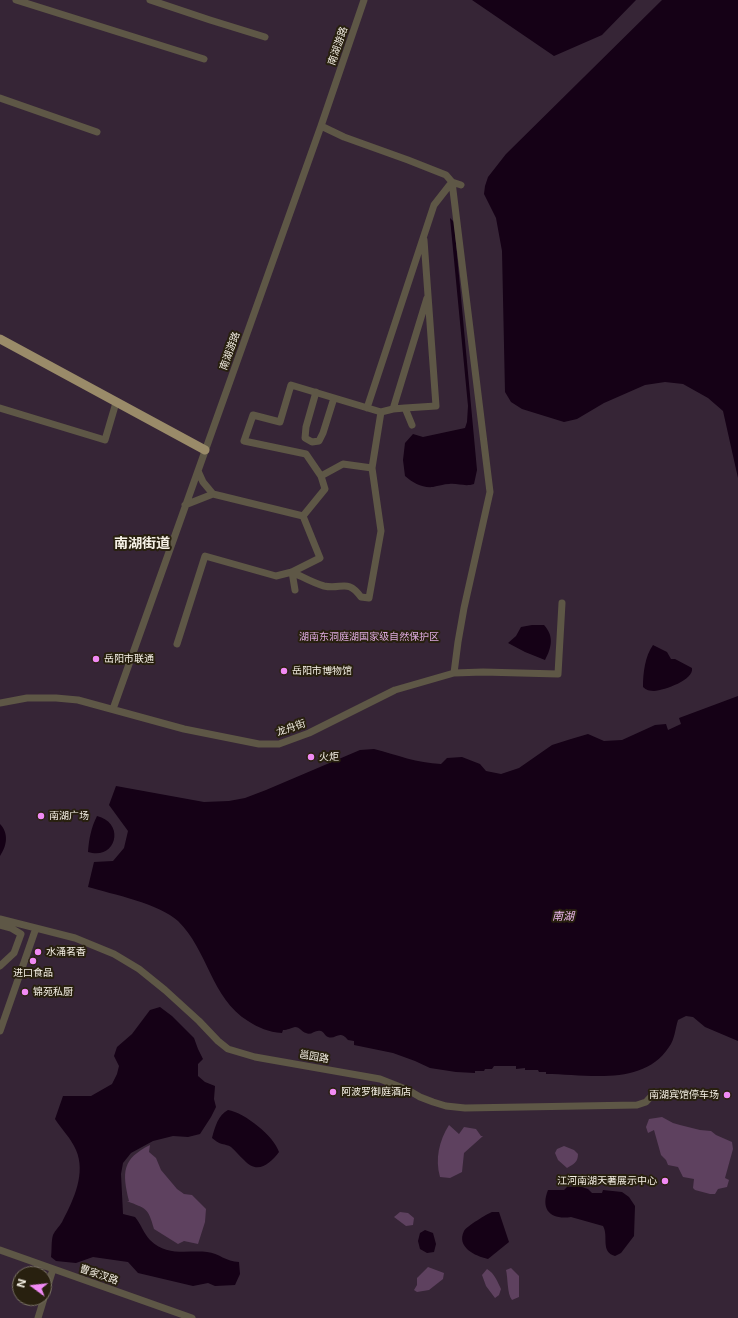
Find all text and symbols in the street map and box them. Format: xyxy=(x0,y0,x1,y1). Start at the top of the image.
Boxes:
street label: 南湖游路 xyxy=(326,25,350,67)
street label: 南湖游路 xyxy=(218,330,242,372)
district label: 南湖街道 xyxy=(114,536,170,552)
park label: 湖南东洞庭湖国家级自然保护区 xyxy=(299,631,439,643)
place label: 岳阳市联通 xyxy=(104,653,154,665)
marker: 岳阳市联通 xyxy=(91,654,101,664)
place label: 岳阳市博物馆 xyxy=(292,665,352,677)
marker: 岳阳市博物馆 xyxy=(279,666,289,676)
street label: 龙舟街 xyxy=(275,717,307,739)
place label: 火炬 xyxy=(319,751,339,763)
marker: 火炬 xyxy=(306,752,316,762)
place label: 南湖广场 xyxy=(49,810,89,822)
marker: 南湖广场 xyxy=(36,811,46,821)
water label: 南湖 xyxy=(552,910,574,924)
place label: 水涌茗香 xyxy=(46,946,86,958)
marker: 水涌茗香 xyxy=(33,947,43,957)
marker: 进口食品 xyxy=(28,956,38,966)
place label: 进口食品 xyxy=(13,967,53,979)
place label: 锦苑私厨 xyxy=(33,986,73,998)
marker: 锦苑私厨 xyxy=(20,987,30,997)
street label: 邕园路 xyxy=(298,1048,330,1066)
place label: 阿波罗御庭酒店 xyxy=(341,1086,411,1098)
marker: 阿波罗御庭酒店 xyxy=(328,1087,338,1097)
place label: 南湖宾馆停车场 xyxy=(649,1089,719,1101)
marker: 南湖宾馆停车场 xyxy=(722,1090,732,1100)
place label: 江河南湖天著展示中心 xyxy=(557,1175,657,1187)
marker: 江河南湖天著展示中心 xyxy=(660,1176,670,1186)
street label: 曹家汊路 xyxy=(78,1263,120,1287)
north arrow xyxy=(12,1266,52,1306)
text: N xyxy=(14,1277,29,1289)

